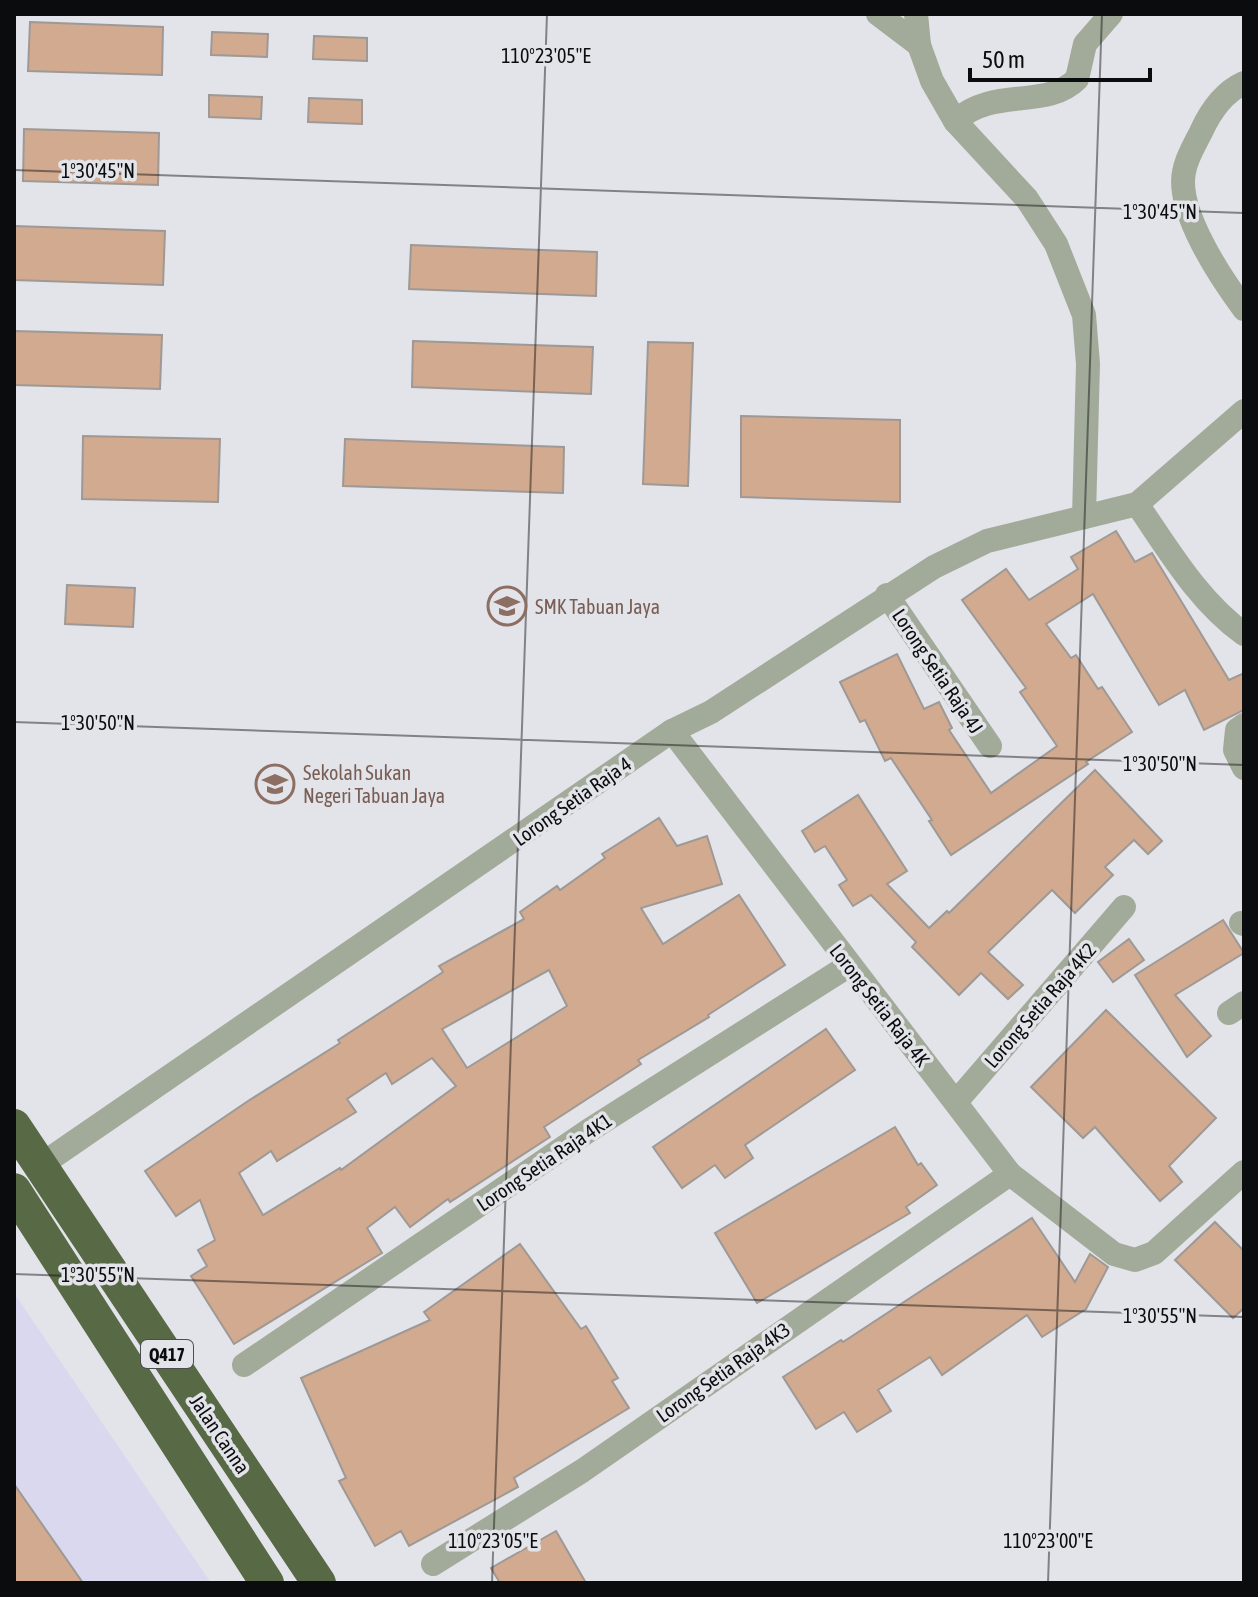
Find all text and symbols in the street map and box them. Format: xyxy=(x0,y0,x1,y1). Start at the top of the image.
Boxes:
scale bar xyxy=(970,32,1150,82)
text: 110°23'05"E xyxy=(501,44,591,67)
text: 50 m xyxy=(982,46,1025,73)
text: 1°30'45"N xyxy=(61,159,135,182)
text: 1°30'45"N xyxy=(1123,200,1197,223)
school or university icon: SMK Tabuan Jaya xyxy=(486,585,528,627)
place label: SMK Tabuan Jaya xyxy=(535,595,660,618)
street label: Lorong Setia Raja 4J xyxy=(888,604,988,738)
text: 1°30'50"N xyxy=(61,711,135,734)
street label: Lorong Setia Raja 4 xyxy=(509,752,635,850)
text: 1°30'50"N xyxy=(1123,752,1197,775)
place label: Sekolah Sukan Negeri Tabuan Jaya xyxy=(303,761,445,807)
school or university icon: Sekolah Sukan Negeri Tabuan Jaya xyxy=(254,763,296,805)
street label: Lorong Setia Raja 4K2 xyxy=(980,938,1100,1072)
street label: Lorong Setia Raja 4K xyxy=(825,939,935,1071)
street label: Lorong Setia Raja 4K1 xyxy=(472,1108,616,1216)
text: 1°30'55"N xyxy=(61,1263,135,1286)
text: 1°30'55"N xyxy=(1123,1304,1197,1327)
street label: Lorong Setia Raja 4K3 xyxy=(652,1317,794,1427)
road number: Q417 xyxy=(141,1340,193,1368)
street label: Jalan Canna xyxy=(185,1390,255,1478)
text: 110°23'05"E xyxy=(448,1529,538,1552)
text: 110°23'00"E xyxy=(1003,1529,1093,1552)

